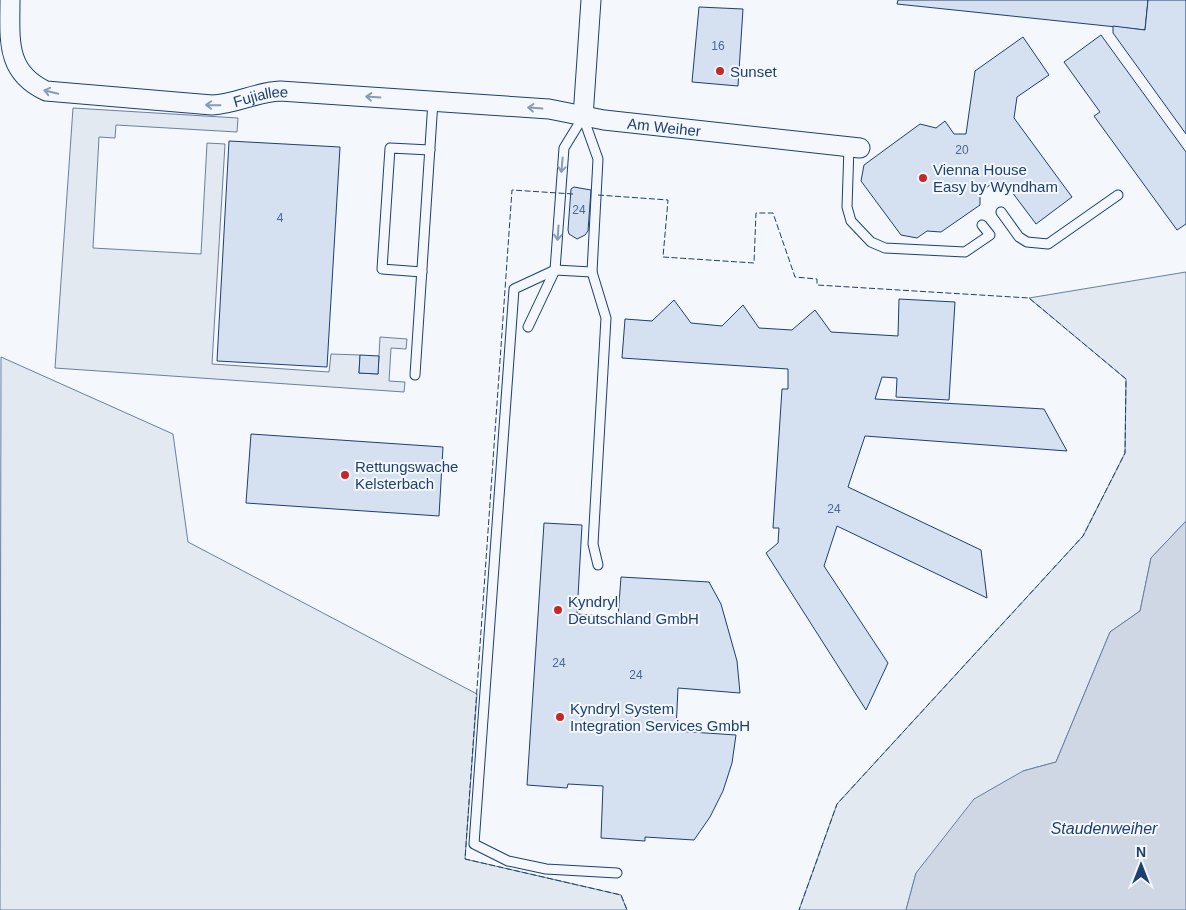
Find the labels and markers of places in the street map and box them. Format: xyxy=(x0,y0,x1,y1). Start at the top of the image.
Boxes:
place label: Sunset xyxy=(730,63,778,80)
marker: Sunset xyxy=(714,65,726,77)
place label: Vienna House Easy by Wyndham xyxy=(933,161,1058,195)
marker: Vienna House Easy by Wyndham xyxy=(917,172,929,184)
place label: Rettungswache Kelsterbach xyxy=(355,458,458,492)
marker: Rettungswache Kelsterbach xyxy=(339,469,351,481)
place label: Kyndryl Deutschland GmbH xyxy=(568,593,699,627)
marker: Kyndryl Deutschland GmbH xyxy=(552,604,564,616)
place label: Kyndryl System Integration Services GmbH xyxy=(570,700,750,734)
marker: Kyndryl System Integration Services GmbH xyxy=(554,711,566,723)

